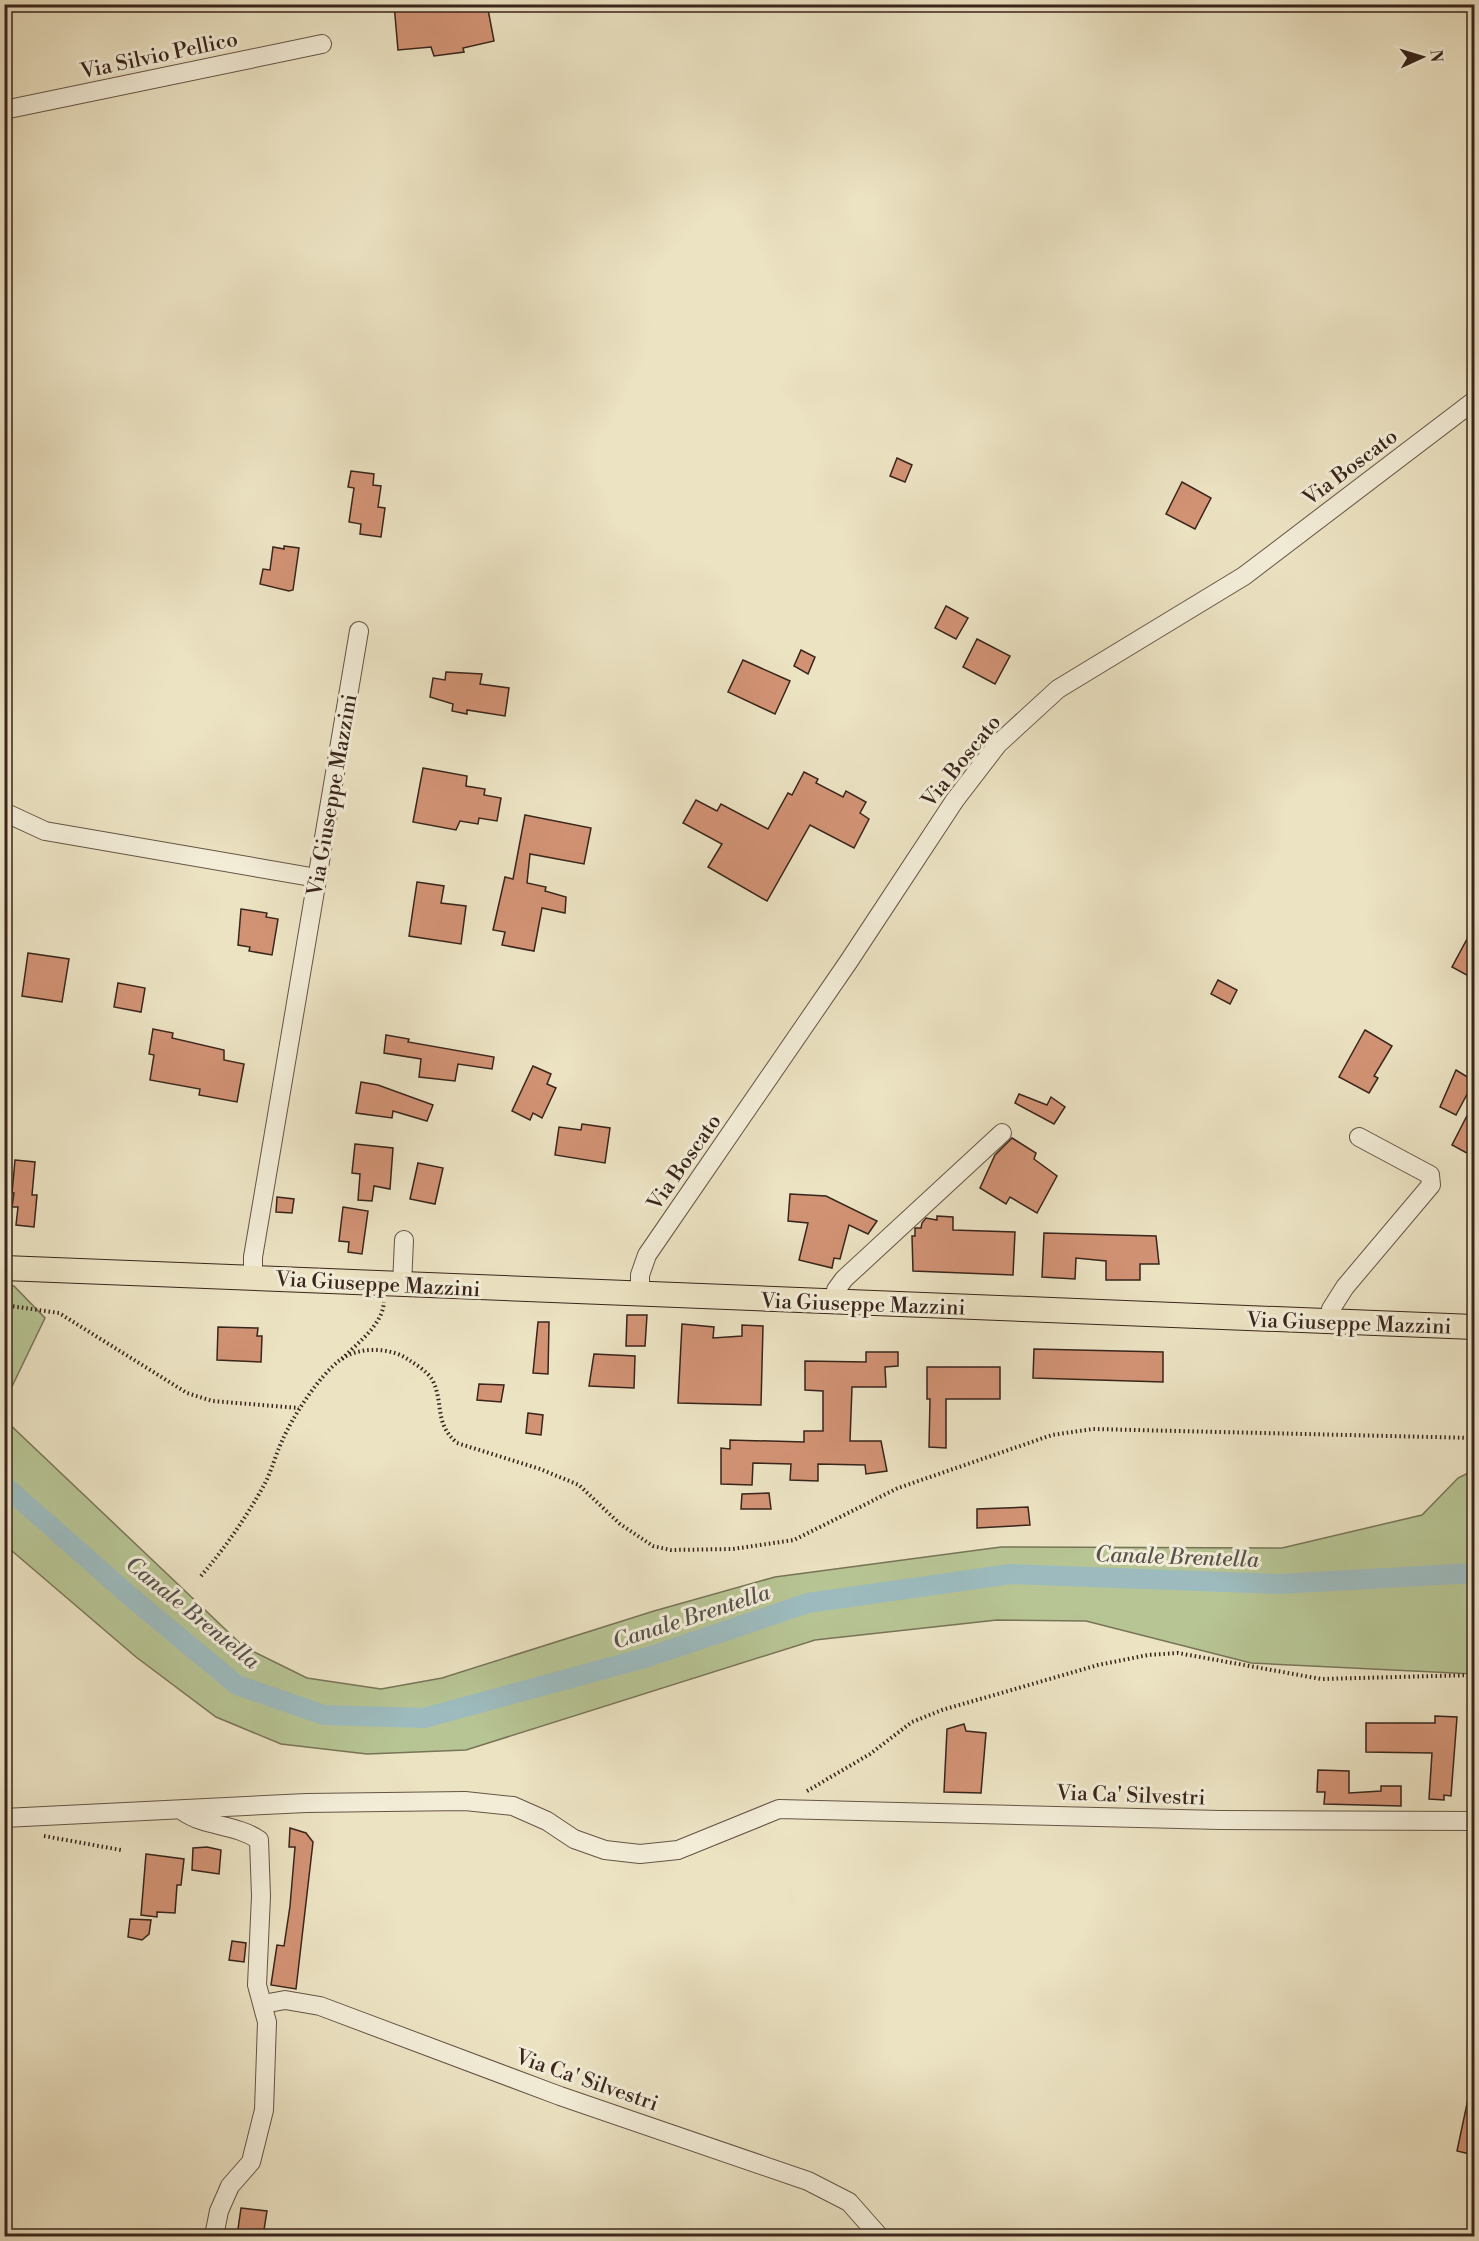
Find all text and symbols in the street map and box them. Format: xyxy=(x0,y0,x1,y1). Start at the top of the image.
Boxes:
street label: Via Silvio Pellico xyxy=(77,27,240,86)
north arrow xyxy=(1392,27,1452,87)
text: N xyxy=(1426,49,1446,63)
street label: Via Boscato xyxy=(1297,424,1403,512)
street label: Via Giuseppe Mazzini xyxy=(302,692,364,899)
street label: Via Boscato xyxy=(916,710,1007,814)
street label: Via Boscato xyxy=(642,1109,727,1217)
street label: Via Giuseppe Mazzini xyxy=(274,1267,481,1303)
street label: Via Giuseppe Mazzini xyxy=(759,1288,966,1322)
street label: Via Giuseppe Mazzini xyxy=(1245,1307,1452,1341)
water label: Canale Brentella xyxy=(1095,1541,1260,1574)
water label: Canale Brentella xyxy=(120,1551,265,1676)
water label: Canale Brentella xyxy=(609,1579,774,1656)
street label: Via Ca' Silvestri xyxy=(1055,1780,1206,1812)
street label: Via Ca' Silvestri xyxy=(511,2044,661,2118)

